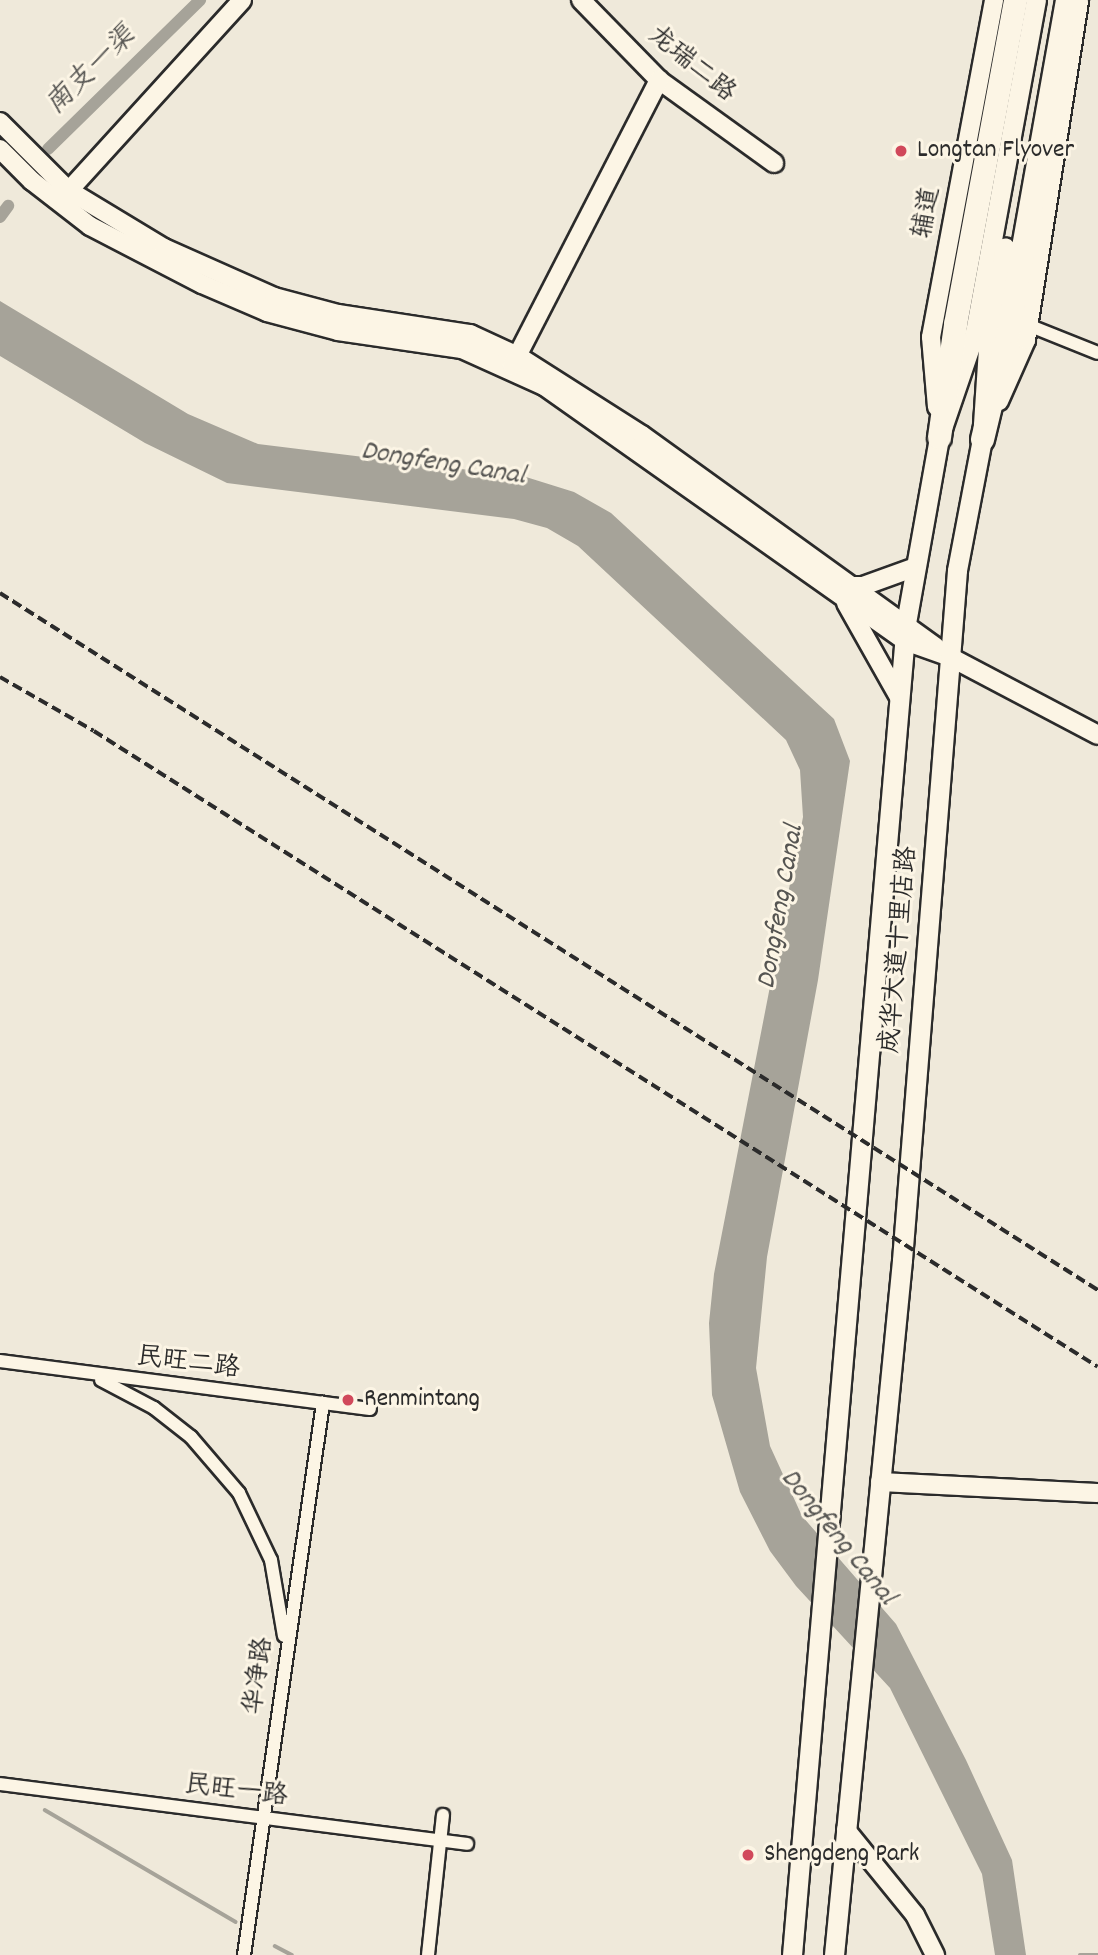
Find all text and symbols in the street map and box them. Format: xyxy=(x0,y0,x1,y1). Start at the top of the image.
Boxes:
street label: 龙瑞二路 xyxy=(641,20,741,110)
water label: 南支一渠 xyxy=(40,21,144,123)
place label: Longtan Flyover xyxy=(917,135,1074,167)
marker: Longtan Flyover xyxy=(891,141,911,161)
street label: 辅道 xyxy=(908,185,948,241)
water label: Dongfeng Canal xyxy=(359,435,527,495)
water label: Dongfeng Canal xyxy=(751,823,813,991)
street label: 成华大道十里店路 xyxy=(875,845,925,1055)
street label: 民旺二路 xyxy=(134,1342,242,1386)
place label: Renmintang xyxy=(364,1384,480,1416)
marker: Renmintang xyxy=(338,1390,358,1410)
water label: Dongfeng Canal xyxy=(772,1463,902,1613)
street label: 华净路 xyxy=(239,1635,281,1717)
street label: 民旺一路 xyxy=(182,1770,290,1814)
place label: Shengdeng Park xyxy=(764,1839,920,1871)
marker: Shengdeng Park xyxy=(738,1845,758,1865)

